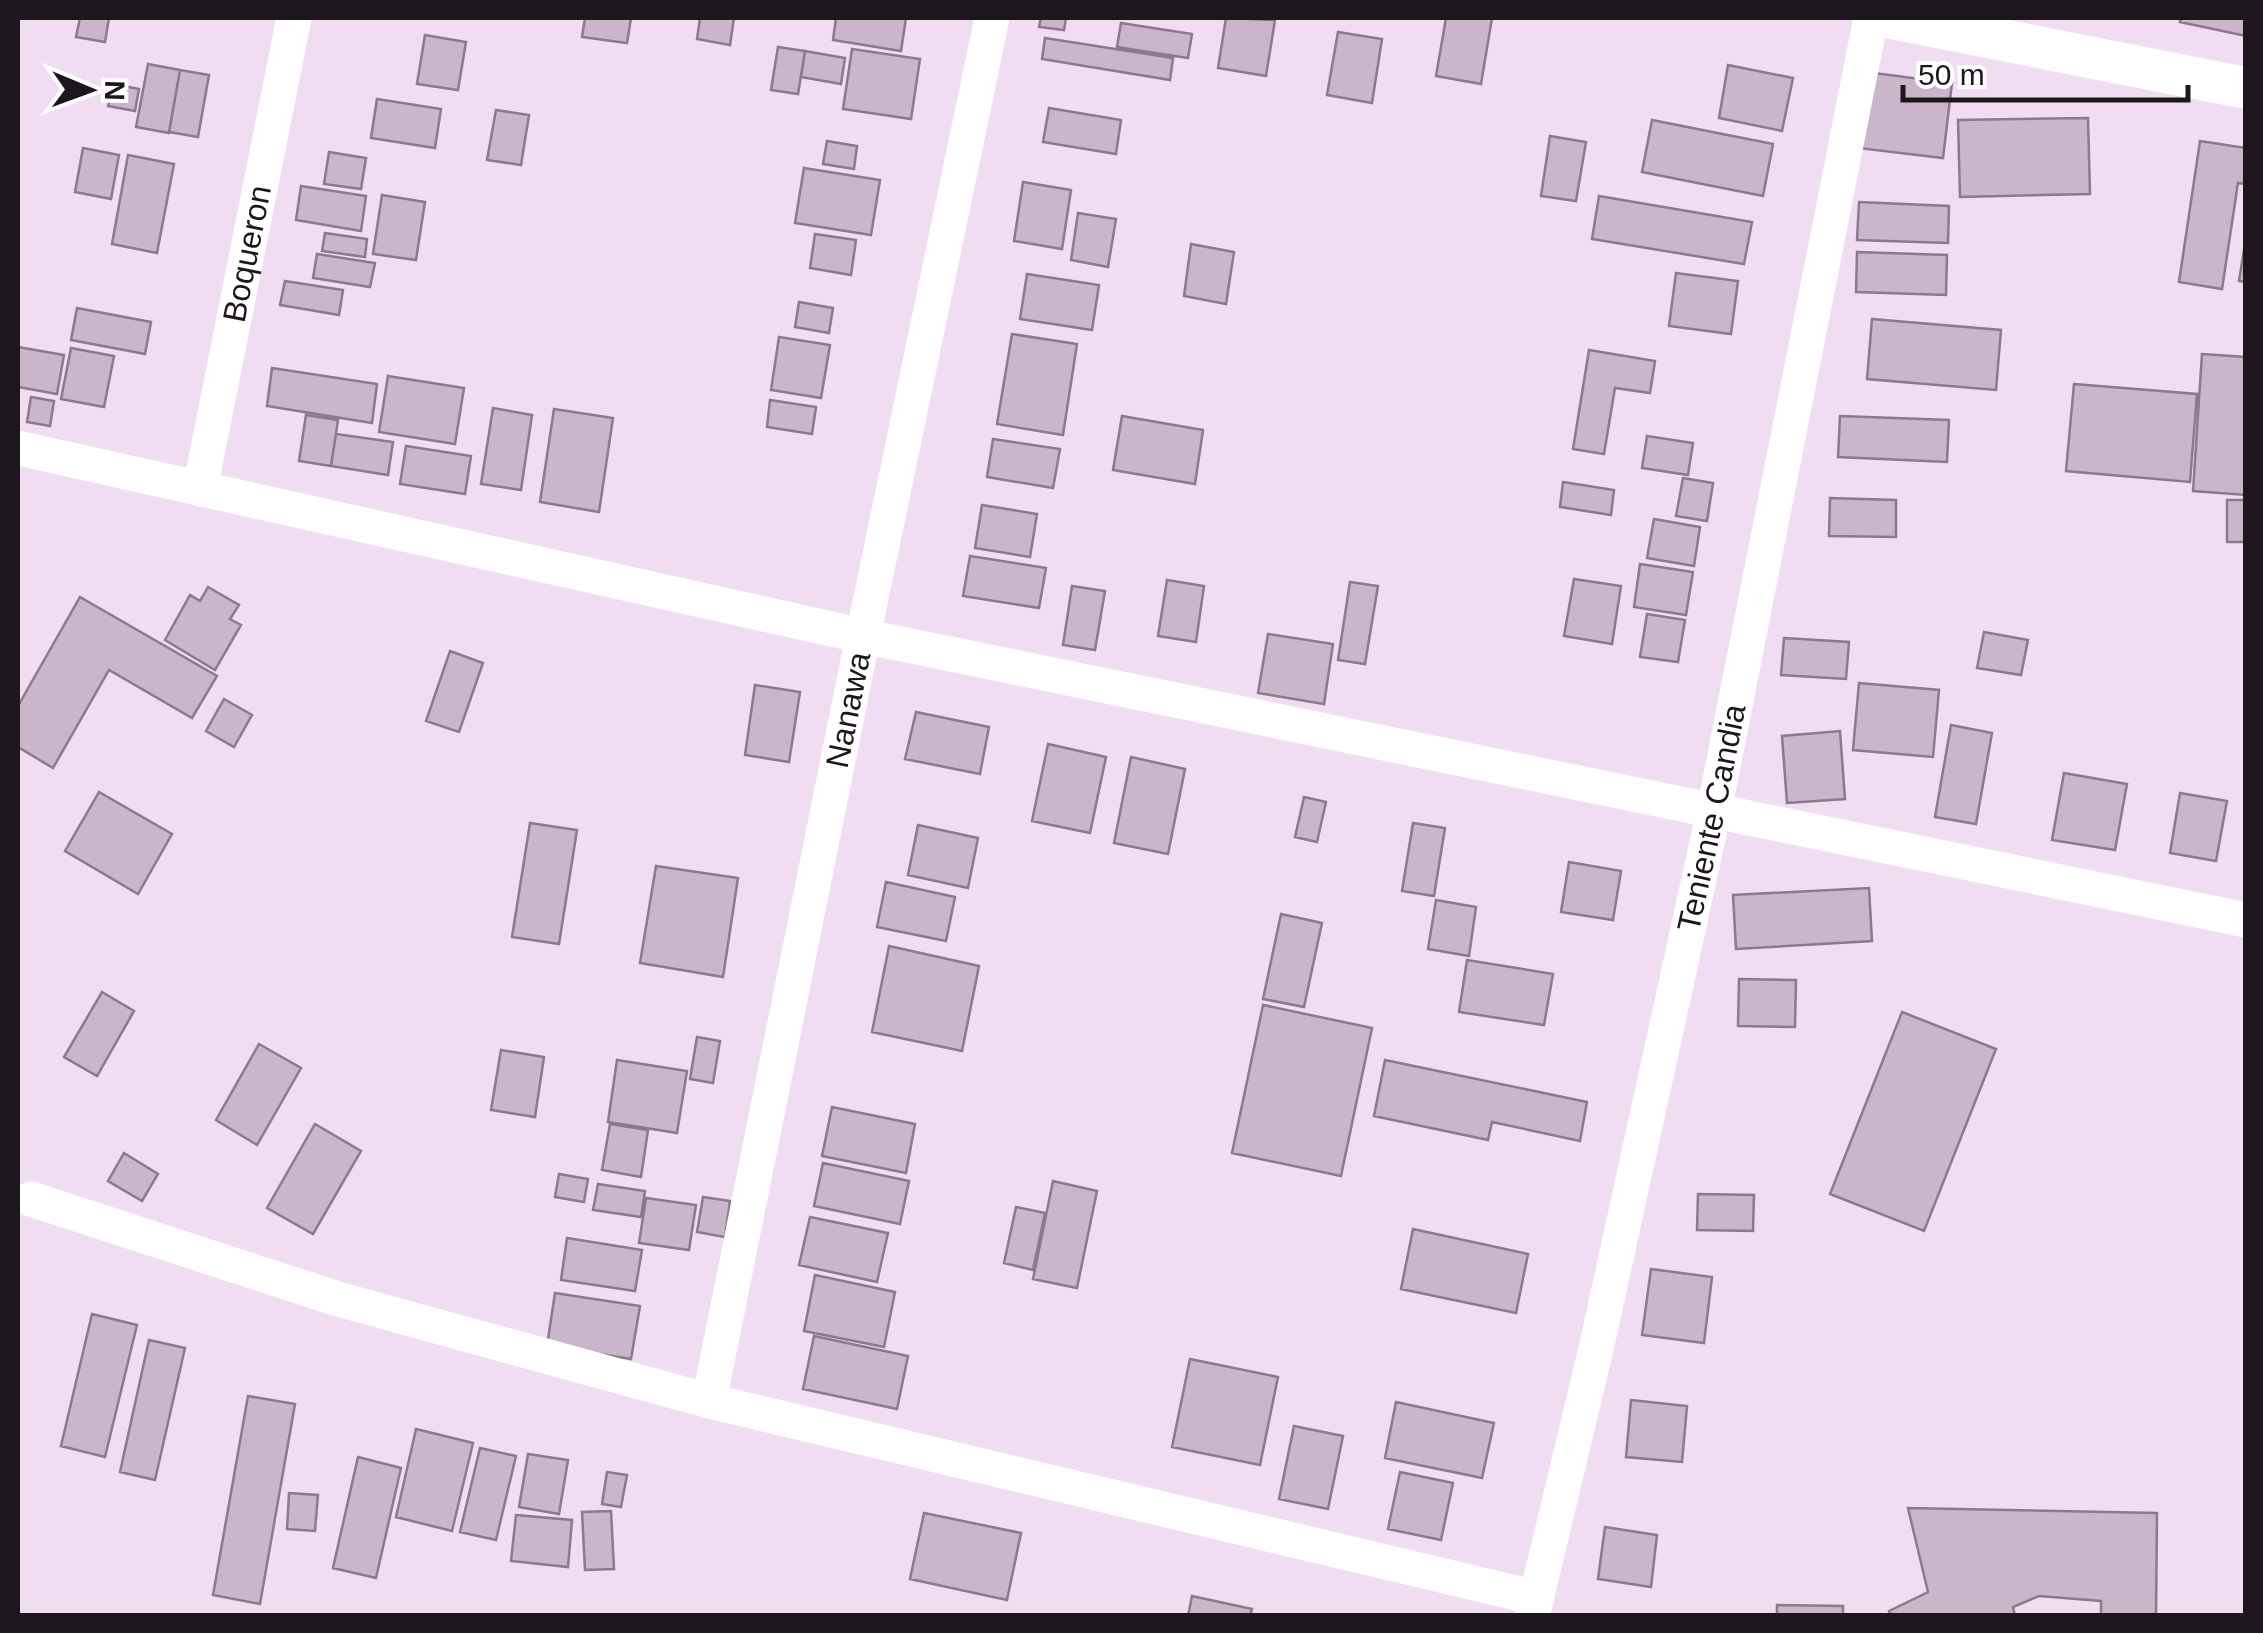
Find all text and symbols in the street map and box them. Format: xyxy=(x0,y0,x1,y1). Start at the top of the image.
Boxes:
north arrow xyxy=(40,40,140,140)
scale bar xyxy=(1903,40,2188,102)
text: 50 m xyxy=(1918,58,1985,91)
text: N xyxy=(99,80,130,101)
street label: Boqueron xyxy=(216,182,278,325)
street label: Nanawa xyxy=(819,649,877,771)
street label: Teniente Candia xyxy=(1670,701,1753,935)

